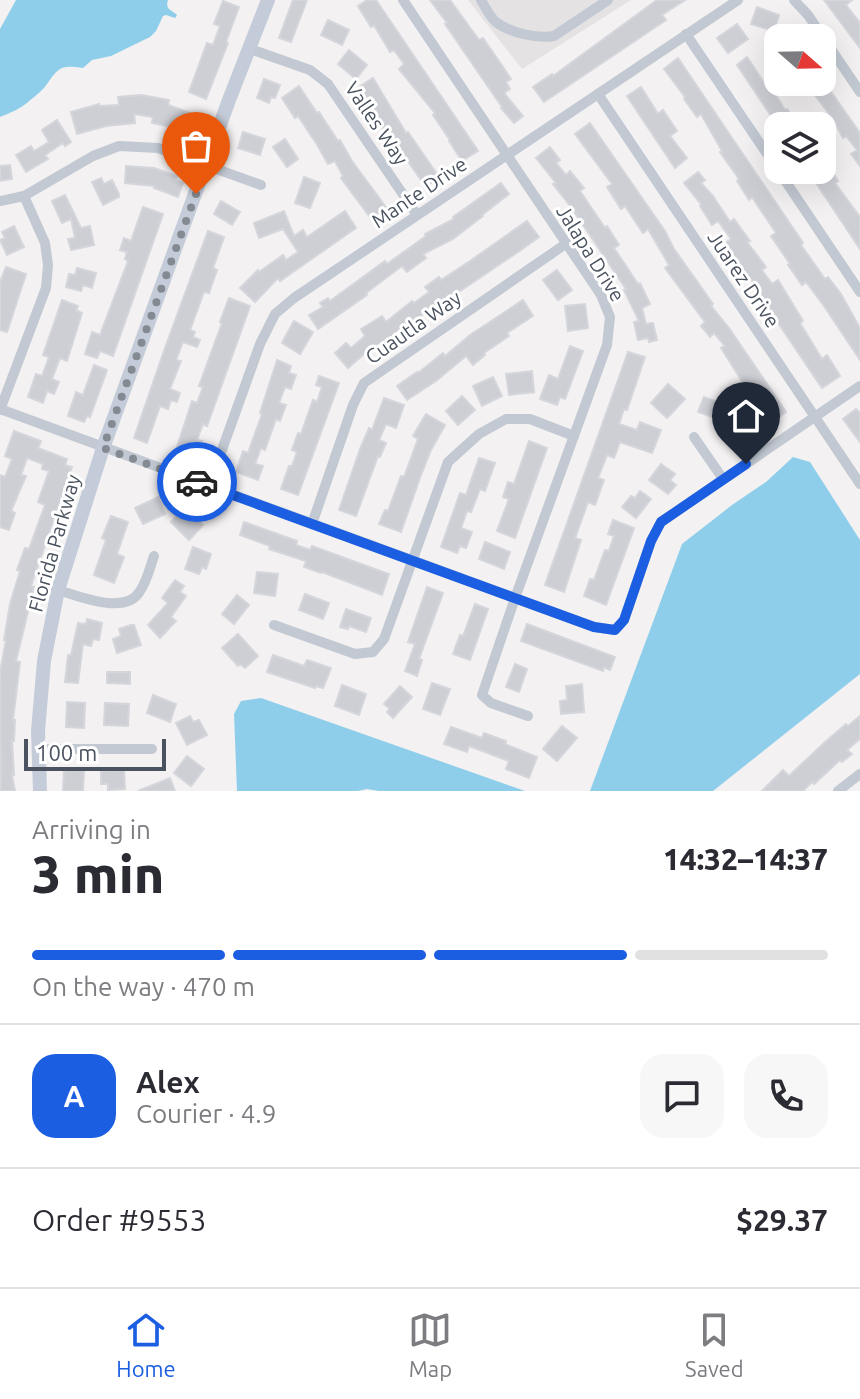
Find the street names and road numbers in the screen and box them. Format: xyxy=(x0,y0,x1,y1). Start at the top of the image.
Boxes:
street label: Valles Way xyxy=(341,77,413,169)
street label: Mante Drive xyxy=(367,152,471,232)
street label: Jalapa Drive xyxy=(552,200,630,306)
street label: Juarez Drive xyxy=(703,226,785,332)
street label: Cuautla Way xyxy=(361,285,465,368)
street label: Florida Parkway xyxy=(23,471,85,614)

